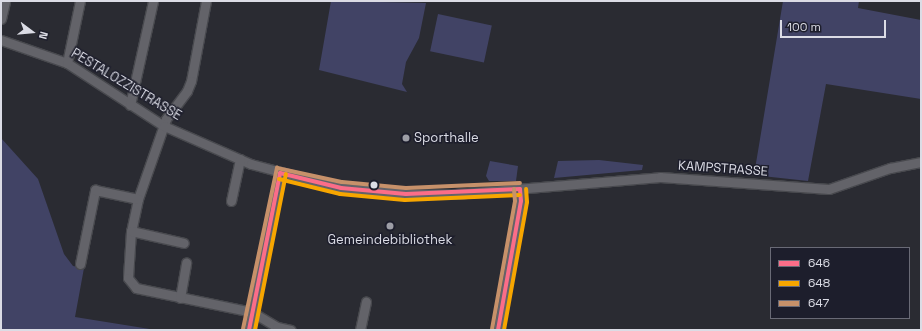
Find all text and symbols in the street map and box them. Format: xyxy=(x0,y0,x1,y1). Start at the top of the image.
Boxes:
north arrow xyxy=(12,12,52,52)
scale bar xyxy=(782,12,888,38)
text: 100 m xyxy=(787,19,821,35)
text: N xyxy=(36,30,51,41)
street label: PESTALOZZISTRASSE xyxy=(68,46,184,124)
place label: Sporthalle xyxy=(414,130,479,146)
marker: Sporthalle xyxy=(401,133,411,143)
street label: KAMPSTRASSE xyxy=(678,158,768,180)
unlabelled marker xyxy=(369,180,379,190)
marker: Gemeindebibliothek xyxy=(385,221,395,231)
place label: Gemeindebibliothek xyxy=(327,232,453,248)
legend xyxy=(770,247,910,319)
text: 646 xyxy=(808,255,830,271)
text: 648 xyxy=(808,275,830,291)
text: 647 xyxy=(808,295,829,311)

